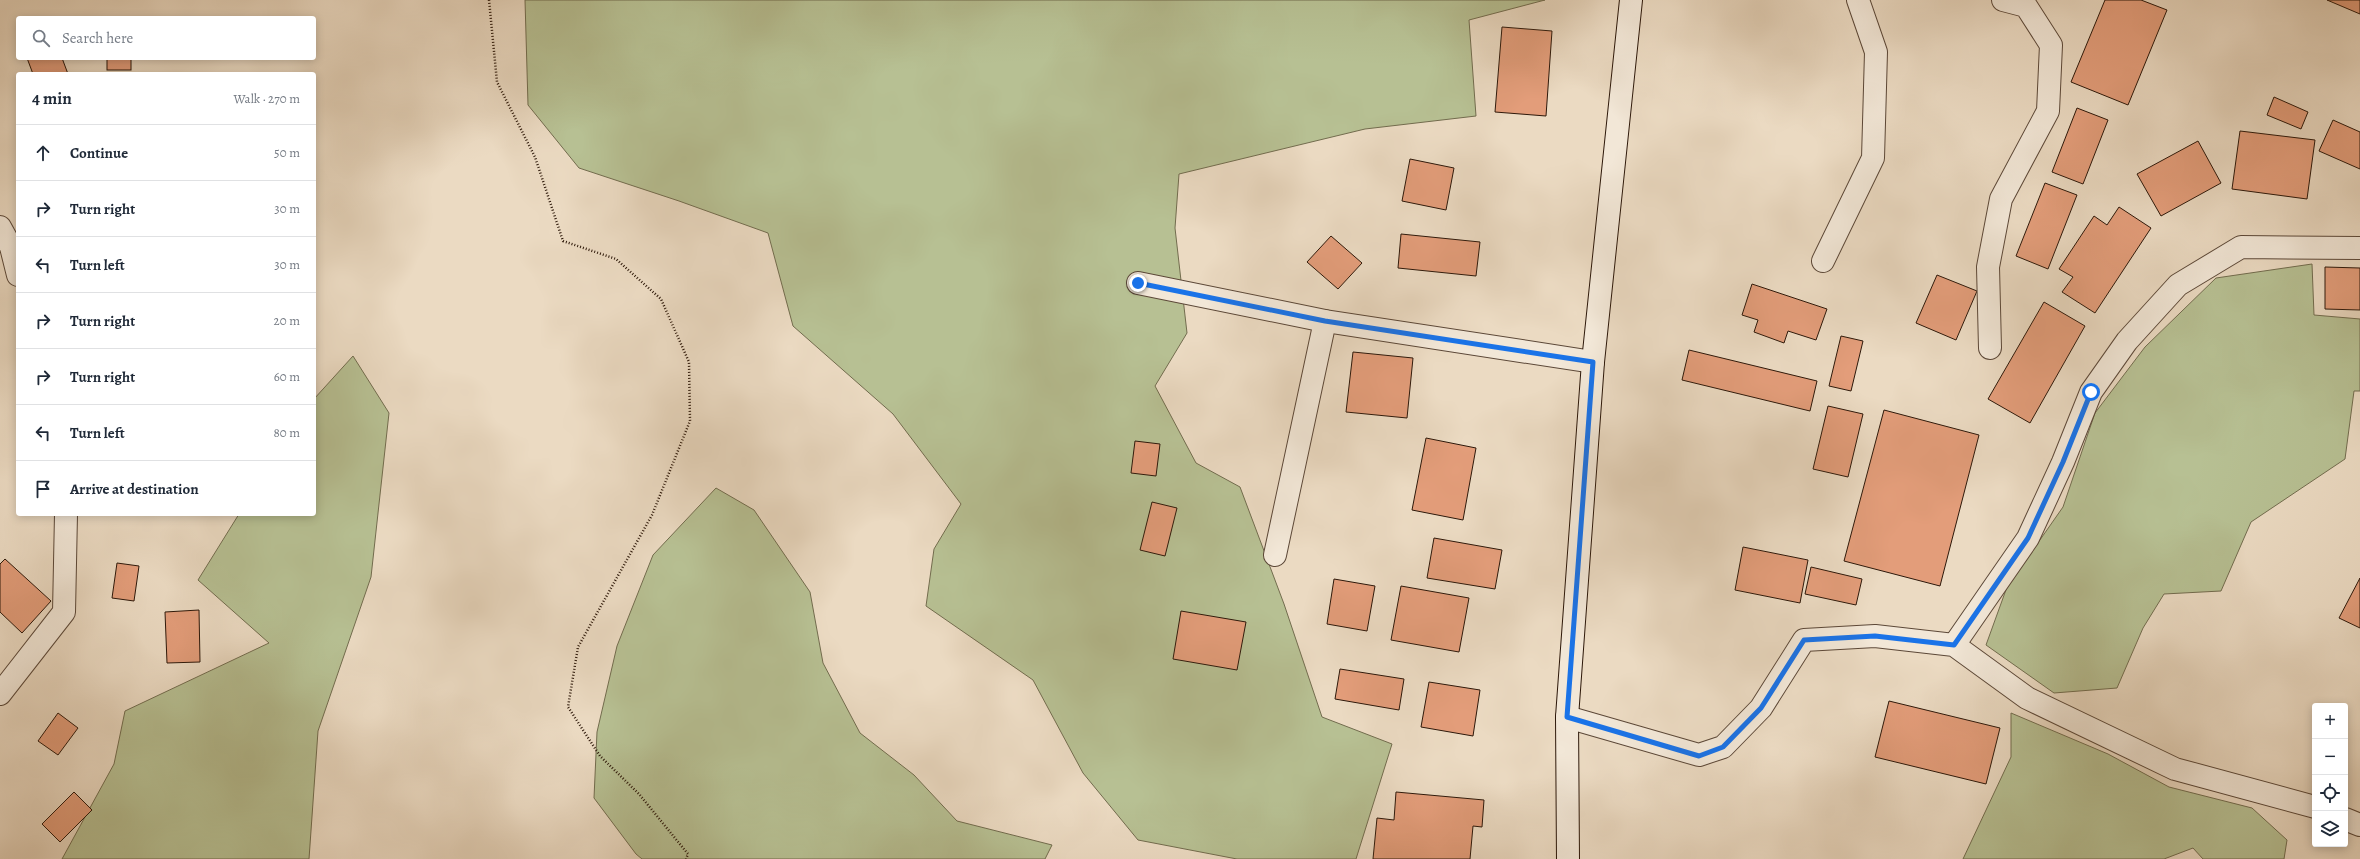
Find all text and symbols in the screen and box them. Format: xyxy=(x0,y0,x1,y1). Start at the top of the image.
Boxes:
search box xyxy=(16,16,316,60)
icon: search xyxy=(30,27,52,49)
text: Search here xyxy=(62,28,133,48)
text: 4 min xyxy=(32,87,72,110)
text: Walk · 270 m xyxy=(234,90,300,107)
icon: ahead xyxy=(32,142,54,164)
text: Continue xyxy=(70,143,128,163)
text: 50 m xyxy=(274,144,300,161)
icon: right xyxy=(32,198,54,220)
text: Turn right xyxy=(70,199,135,219)
text: 30 m xyxy=(274,200,300,217)
icon: left xyxy=(32,254,54,276)
text: Turn left xyxy=(70,255,125,275)
text: 30 m xyxy=(274,256,300,273)
route end xyxy=(1129,274,1147,292)
icon: right xyxy=(32,310,54,332)
text: Turn right xyxy=(70,311,135,331)
text: 20 m xyxy=(274,312,300,329)
icon: right xyxy=(32,366,54,388)
text: Turn right xyxy=(70,367,135,387)
text: 60 m xyxy=(274,368,300,385)
route start xyxy=(2082,383,2100,401)
icon: left xyxy=(32,422,54,444)
text: Turn left xyxy=(70,423,125,443)
text: 80 m xyxy=(273,424,300,441)
icon: arrive xyxy=(32,478,54,500)
text: Arrive at destination xyxy=(70,479,199,499)
map controls xyxy=(2312,703,2348,847)
button: + xyxy=(2312,703,2348,739)
button: − xyxy=(2312,739,2348,775)
button: locate xyxy=(2312,775,2348,811)
button: layers xyxy=(2312,811,2348,847)

